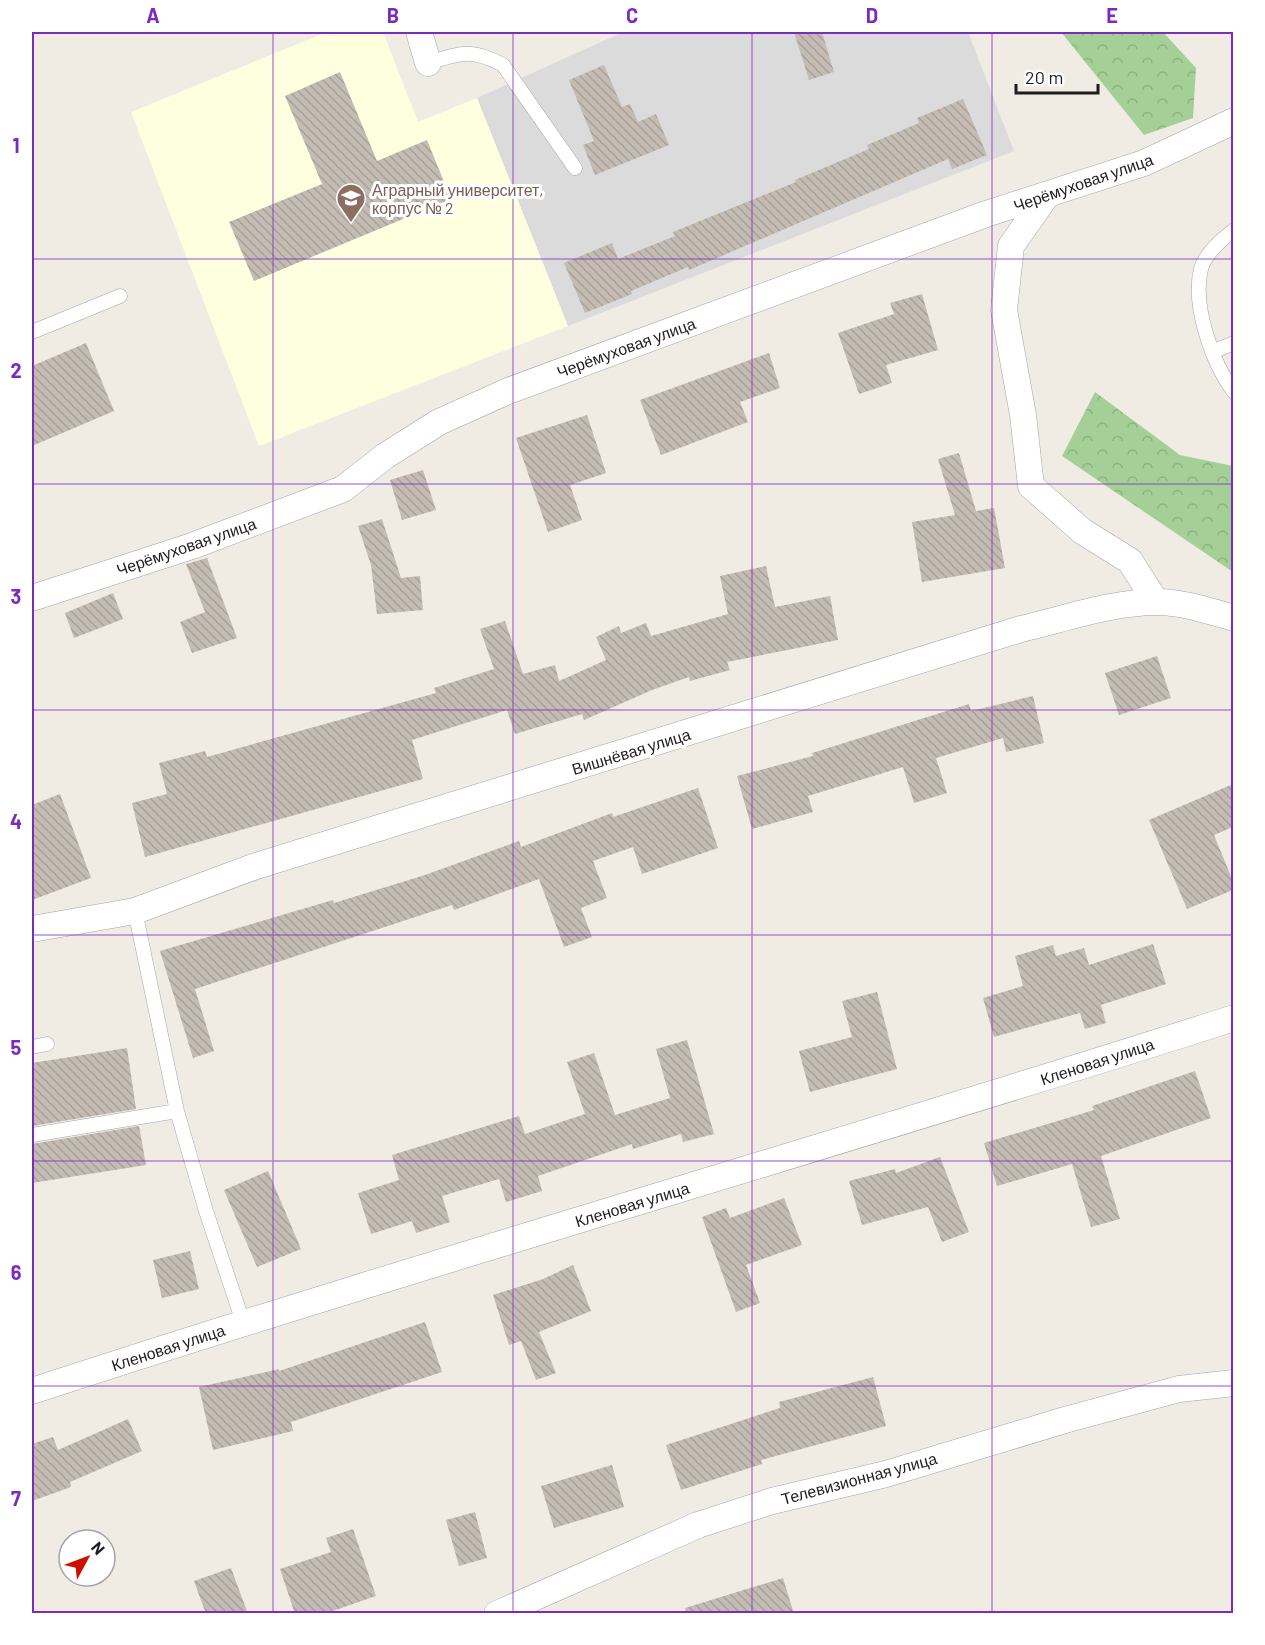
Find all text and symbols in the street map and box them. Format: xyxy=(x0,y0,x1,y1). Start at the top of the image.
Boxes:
text: A xyxy=(146,3,160,27)
text: B xyxy=(387,3,399,27)
text: C xyxy=(626,3,638,27)
text: D xyxy=(866,3,878,27)
text: E xyxy=(1106,3,1118,27)
scale bar xyxy=(1016,57,1098,95)
text: 20 m xyxy=(1025,66,1063,88)
text: 1 xyxy=(12,133,20,157)
street label: Черёмуховая улица xyxy=(1011,149,1155,215)
place label: Аграрный университет, корпус № 2 xyxy=(372,180,544,217)
school or university icon: Аграрный университет, корпус № 2 xyxy=(335,182,367,224)
street label: Черёмуховая улица xyxy=(554,313,698,381)
text: 2 xyxy=(10,358,22,382)
street label: Черёмуховая улица xyxy=(114,513,258,579)
text: 3 xyxy=(11,584,21,608)
street label: Вишнёвая улица xyxy=(569,724,693,778)
text: 4 xyxy=(10,809,22,833)
street label: Кленовая улица xyxy=(1038,1034,1156,1088)
text: 5 xyxy=(11,1035,22,1059)
street label: Кленовая улица xyxy=(573,1178,691,1230)
text: 6 xyxy=(11,1260,22,1284)
street label: Кленовая улица xyxy=(109,1320,227,1374)
street label: Телевизионная улица xyxy=(779,1448,939,1508)
text: 7 xyxy=(11,1486,21,1510)
north arrow xyxy=(57,1528,117,1588)
text: N xyxy=(88,1538,109,1558)

